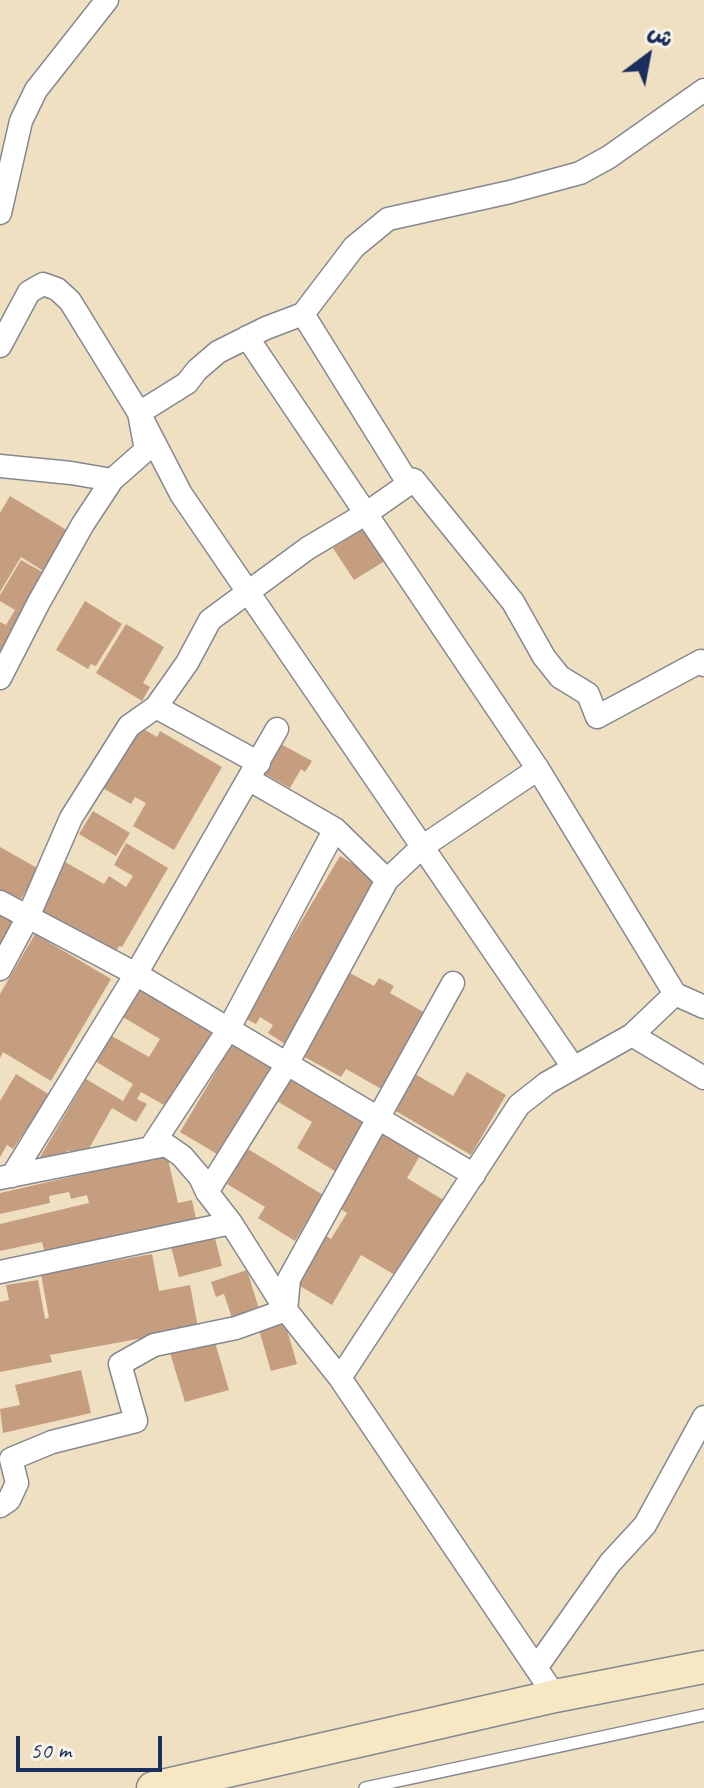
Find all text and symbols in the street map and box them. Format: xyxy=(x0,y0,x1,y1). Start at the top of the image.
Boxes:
north arrow xyxy=(608,16,688,96)
text: ش xyxy=(643,17,678,54)
scale bar xyxy=(20,1720,166,1770)
text: 50 m xyxy=(30,1735,71,1765)

